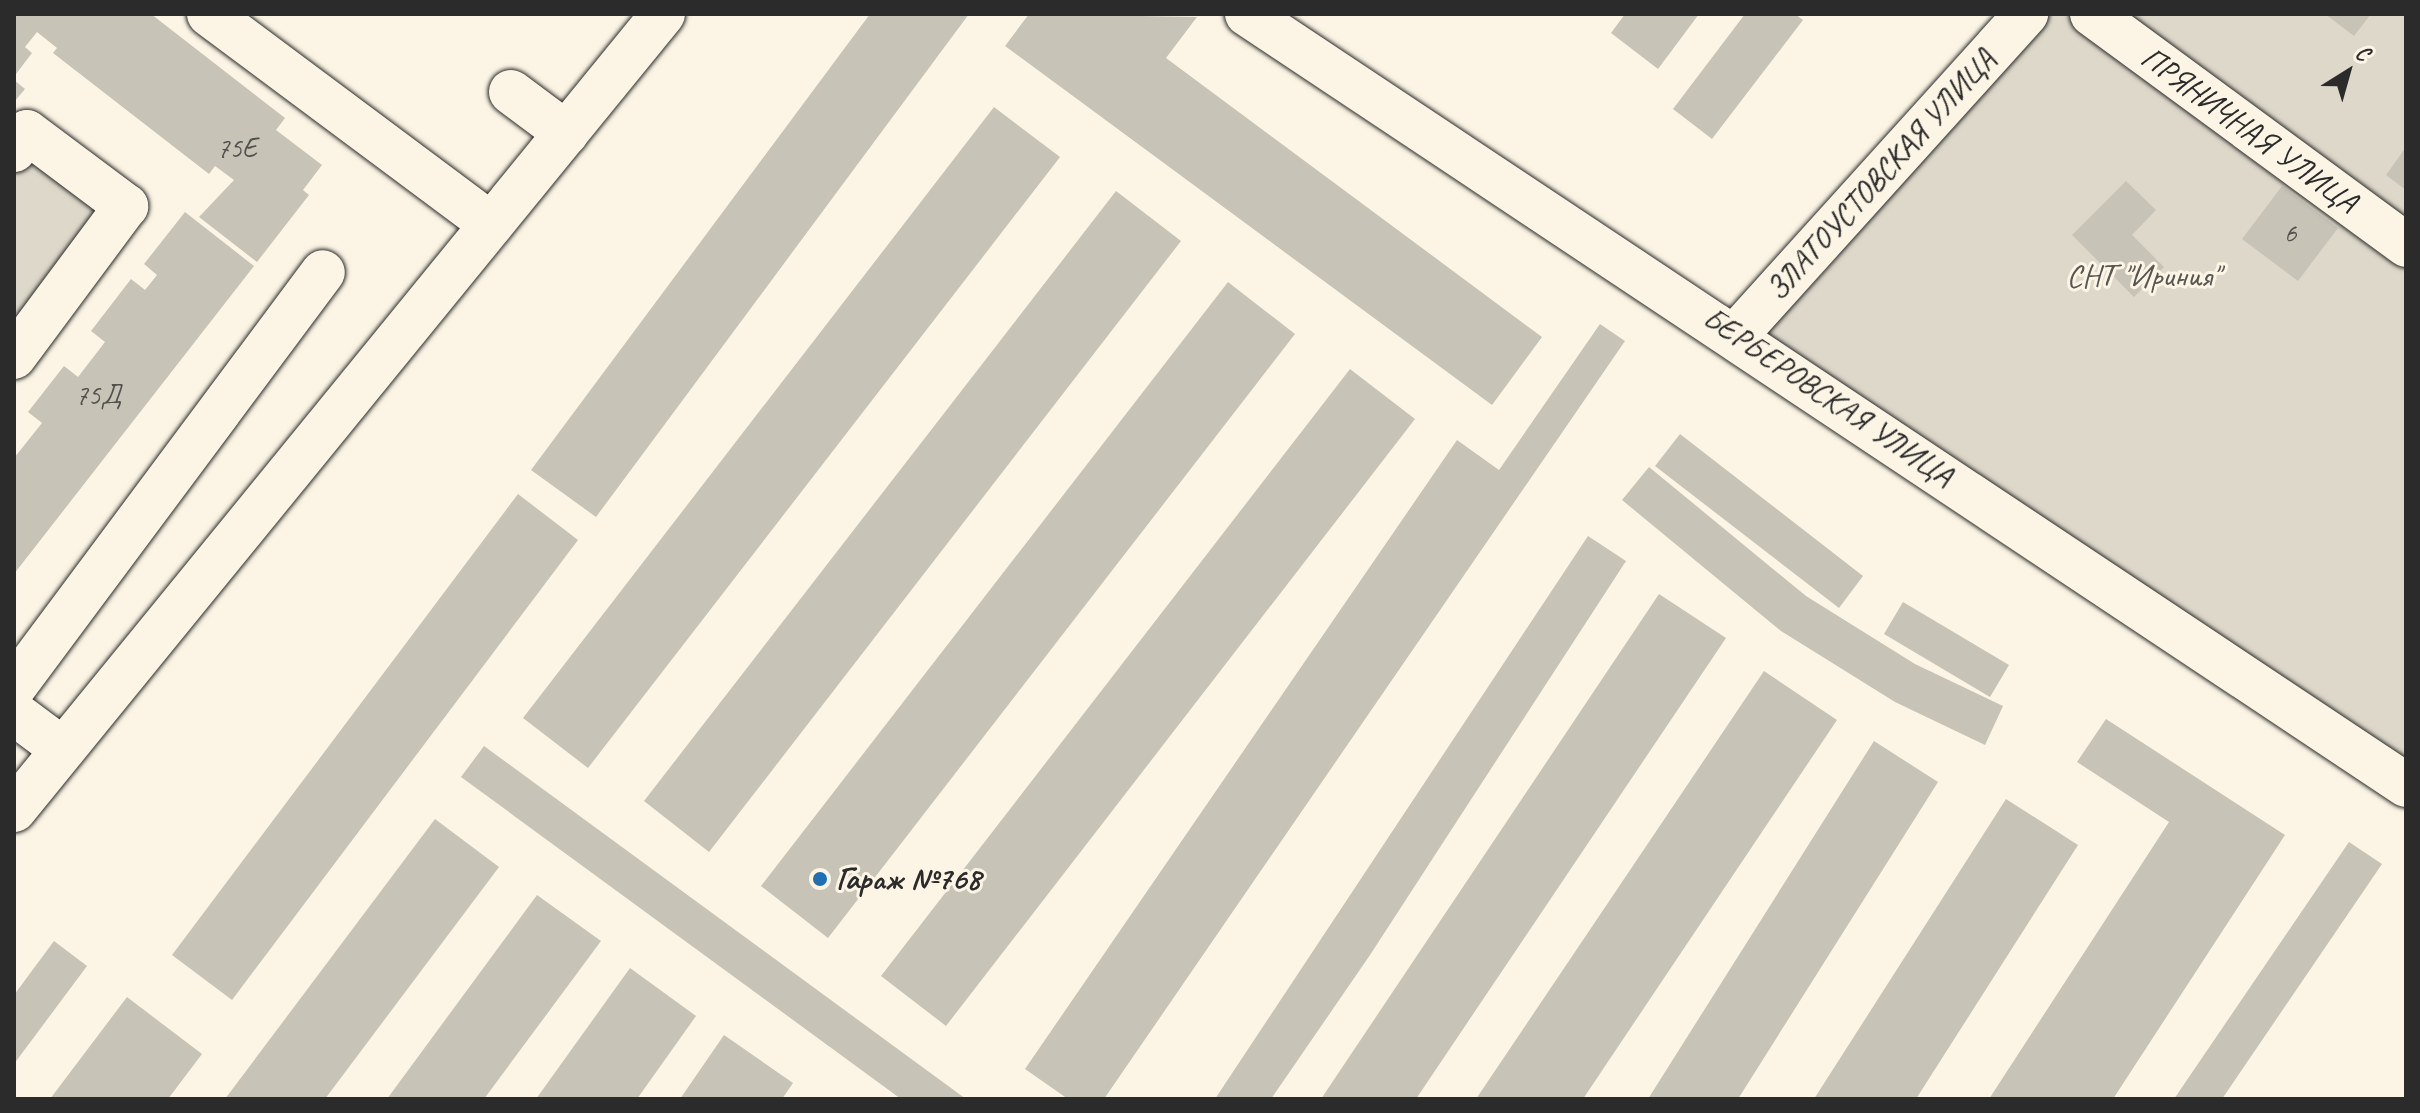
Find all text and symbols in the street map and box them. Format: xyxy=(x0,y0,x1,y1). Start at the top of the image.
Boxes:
north arrow xyxy=(2308,32,2388,112)
text: С xyxy=(2350,38,2375,67)
street label: ПРЯНИЧНАЯ УЛИЦА xyxy=(2134,39,2364,221)
street label: ЗЛАТОУСТОВСКАЯ УЛИЦА xyxy=(1758,41,2004,309)
house number: 75Е xyxy=(217,131,257,165)
house number: 6 xyxy=(2284,216,2296,250)
park label: СНТ "Ириния" xyxy=(2067,257,2219,295)
street label: БЕРБЕРОВСКАЯ УЛИЦА xyxy=(1696,299,1960,495)
house number: 75Д xyxy=(75,378,121,412)
place label: Гараж №768 xyxy=(836,860,981,898)
marker: Гараж №768 xyxy=(811,870,829,888)

